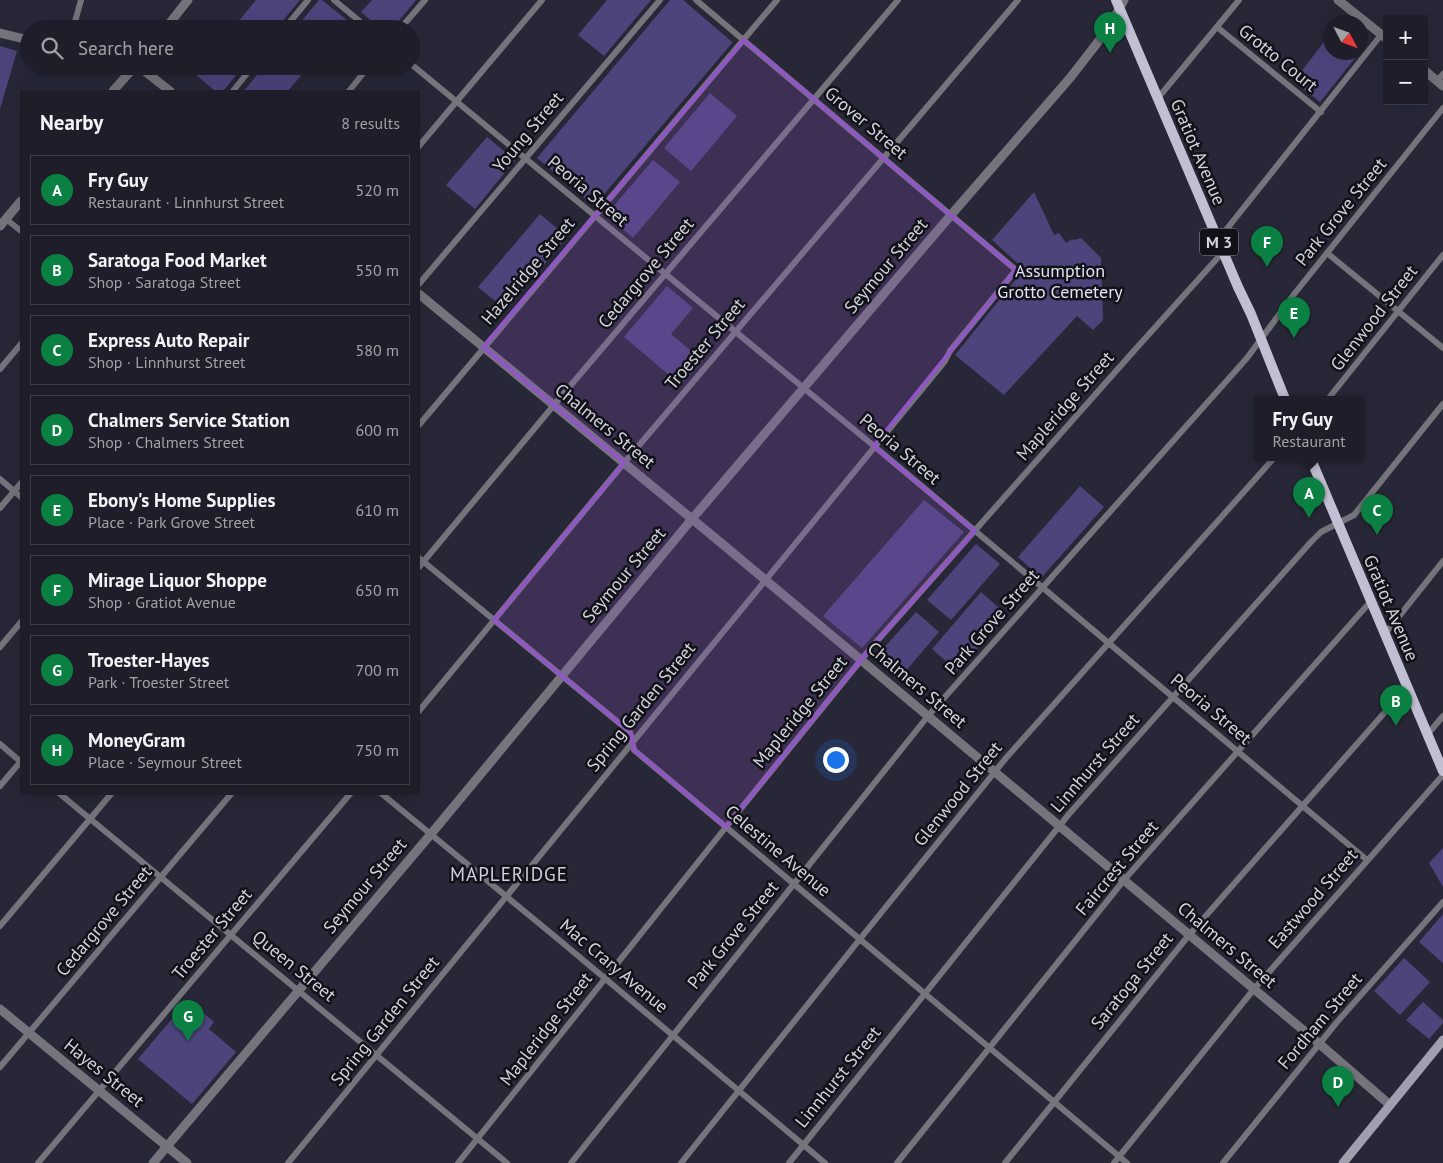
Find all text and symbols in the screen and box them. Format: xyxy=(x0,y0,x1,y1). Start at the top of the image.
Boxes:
pin: H xyxy=(1094,12,1126,53)
north arrow xyxy=(1323,15,1368,60)
map controls xyxy=(1383,15,1428,105)
button: + xyxy=(1383,15,1428,60)
street label: Grotto Court xyxy=(1234,19,1322,96)
search box xyxy=(20,20,420,75)
icon: search xyxy=(38,34,66,62)
text: Search here xyxy=(78,36,174,60)
button: − xyxy=(1383,60,1428,105)
street label: Grover Street xyxy=(820,81,912,164)
street label: Young Street xyxy=(487,87,568,177)
street label: Gratiot Avenue xyxy=(1166,95,1231,208)
text: Nearby xyxy=(40,109,103,136)
text: 8 results xyxy=(341,113,400,133)
street label: Peoria Street xyxy=(543,150,634,231)
street label: Park Grove Street xyxy=(1290,153,1391,270)
text: Fry Guy xyxy=(88,168,148,192)
text: A xyxy=(52,180,62,200)
text: 520 m xyxy=(356,180,399,200)
text: Restaurant · Linnhurst Street xyxy=(88,192,284,212)
street label: Hazelridge Street xyxy=(476,212,579,329)
street label: Cedargrove Street xyxy=(593,213,699,333)
street label: Seymour Street xyxy=(839,213,932,318)
pin: F xyxy=(1251,226,1283,267)
road number: M 3 xyxy=(1200,228,1238,256)
text: Saratoga Food Market xyxy=(88,248,267,272)
park label: Assumption Grotto Cemetery xyxy=(997,259,1123,303)
text: B xyxy=(52,260,62,280)
text: 550 m xyxy=(356,260,399,280)
street label: Glenwood Street xyxy=(1325,260,1422,375)
text: Shop · Saratoga Street xyxy=(88,272,241,292)
street label: Troester Street xyxy=(660,293,750,394)
pin: E xyxy=(1278,297,1310,338)
text: Express Auto Repair xyxy=(88,328,249,352)
text: C xyxy=(53,340,61,360)
text: 580 m xyxy=(356,340,399,360)
street label: Mapleridge Street xyxy=(1011,346,1118,465)
text: Shop · Linnhurst Street xyxy=(88,352,245,372)
street label: Chalmers Street xyxy=(550,378,660,473)
popup xyxy=(1254,396,1364,461)
text: Fry Guy xyxy=(1272,407,1333,431)
text: Chalmers Service Station xyxy=(88,408,290,432)
street label: Peoria Street xyxy=(855,408,946,489)
text: D xyxy=(52,420,62,440)
text: 600 m xyxy=(356,420,399,440)
text: Restaurant xyxy=(1272,431,1346,451)
text: Shop · Chalmers Street xyxy=(88,432,244,452)
pin: A xyxy=(1293,477,1325,518)
text: Ebony's Home Supplies xyxy=(88,488,276,512)
pin: C xyxy=(1361,494,1393,535)
text: E xyxy=(53,500,61,520)
text: 610 m xyxy=(356,500,399,520)
text: Place · Park Grove Street xyxy=(88,512,255,532)
street label: Seymour Street xyxy=(577,522,670,627)
street label: Gratiot Avenue xyxy=(1359,551,1424,664)
street label: Park Grove Street xyxy=(940,564,1044,679)
text: Mirage Liquor Shoppe xyxy=(88,568,267,592)
text: F xyxy=(53,580,61,600)
text: 650 m xyxy=(356,580,399,600)
text: Shop · Gratiot Avenue xyxy=(88,592,236,612)
street label: Chalmers Street xyxy=(863,636,972,733)
street label: Spring Garden Street xyxy=(581,637,700,776)
text: Troester-Hayes xyxy=(88,648,209,672)
street label: Mapleridge Street xyxy=(747,651,852,772)
text: G xyxy=(52,660,62,680)
text: 700 m xyxy=(356,660,399,680)
street label: Peoria Street xyxy=(1166,668,1257,749)
text: Park · Troester Street xyxy=(88,672,229,692)
pin: B xyxy=(1380,685,1412,726)
street label: Linnhurst Street xyxy=(1045,708,1144,817)
text: MoneyGram xyxy=(88,728,185,752)
street label: Glenwood Street xyxy=(908,737,1007,851)
text: H xyxy=(52,740,62,760)
text: 750 m xyxy=(356,740,399,760)
your location xyxy=(823,747,849,773)
text: Place · Seymour Street xyxy=(88,752,242,772)
street label: Celestine Avenue xyxy=(721,800,836,902)
street label: Faircrest Street xyxy=(1070,815,1163,920)
street label: Seymour Street xyxy=(318,833,411,938)
street label: Eastwood Street xyxy=(1263,844,1362,953)
street label: Cedargrove Street xyxy=(51,861,157,981)
district label: MAPLERIDGE xyxy=(450,862,568,886)
street label: Park Grove Street xyxy=(682,876,783,993)
street label: Troester Street xyxy=(167,883,257,984)
street label: Chalmers Street xyxy=(1173,896,1282,993)
street label: Mac Crary Avenue xyxy=(555,913,673,1018)
street label: Queen Street xyxy=(248,925,341,1006)
street label: Saratoga Street xyxy=(1085,927,1178,1034)
street label: Spring Garden Street xyxy=(325,951,444,1090)
street label: Mapleridge Street xyxy=(494,967,597,1090)
street label: Fordham Street xyxy=(1273,968,1367,1074)
pin: G xyxy=(172,1000,204,1041)
street label: Linnhurst Street xyxy=(790,1021,886,1132)
street label: Hayes Street xyxy=(59,1033,149,1112)
pin: D xyxy=(1322,1066,1354,1107)

